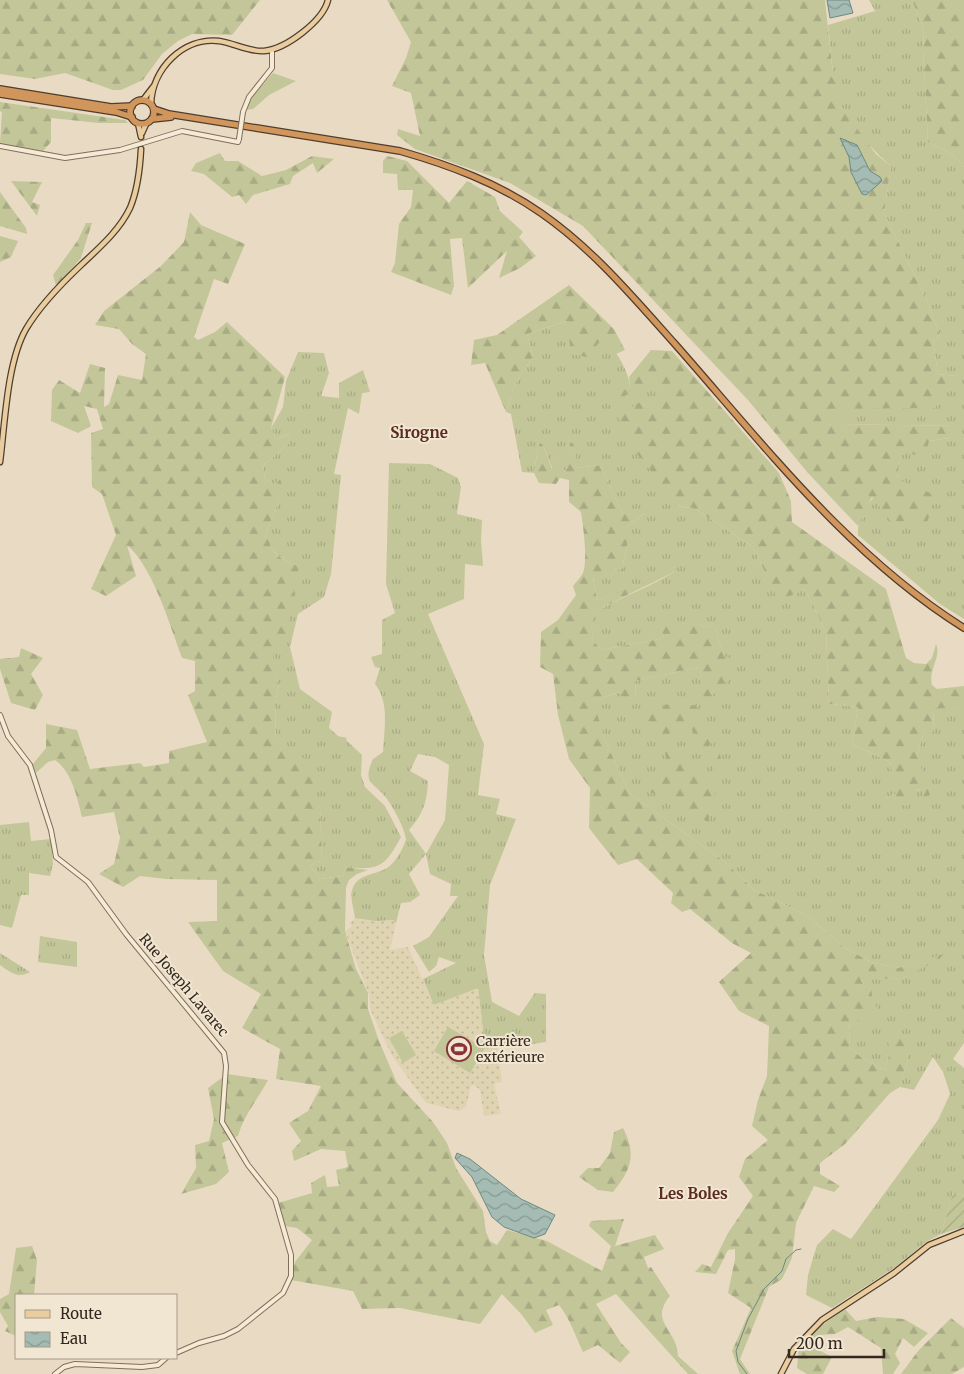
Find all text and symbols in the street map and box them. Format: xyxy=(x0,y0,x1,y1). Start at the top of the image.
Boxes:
district label: Sirogne xyxy=(390,423,448,442)
street label: Rue Joseph Lavarec xyxy=(136,930,232,1040)
place label: Carrière extérieure xyxy=(476,1032,544,1066)
sports icon: Carrière extérieure xyxy=(446,1036,472,1062)
district label: Les Boles xyxy=(658,1184,728,1203)
legend xyxy=(15,1294,178,1359)
text: Route xyxy=(60,1304,102,1323)
scale bar xyxy=(789,1326,884,1358)
text: Eau xyxy=(60,1329,87,1348)
text: 200 m xyxy=(796,1334,843,1353)

